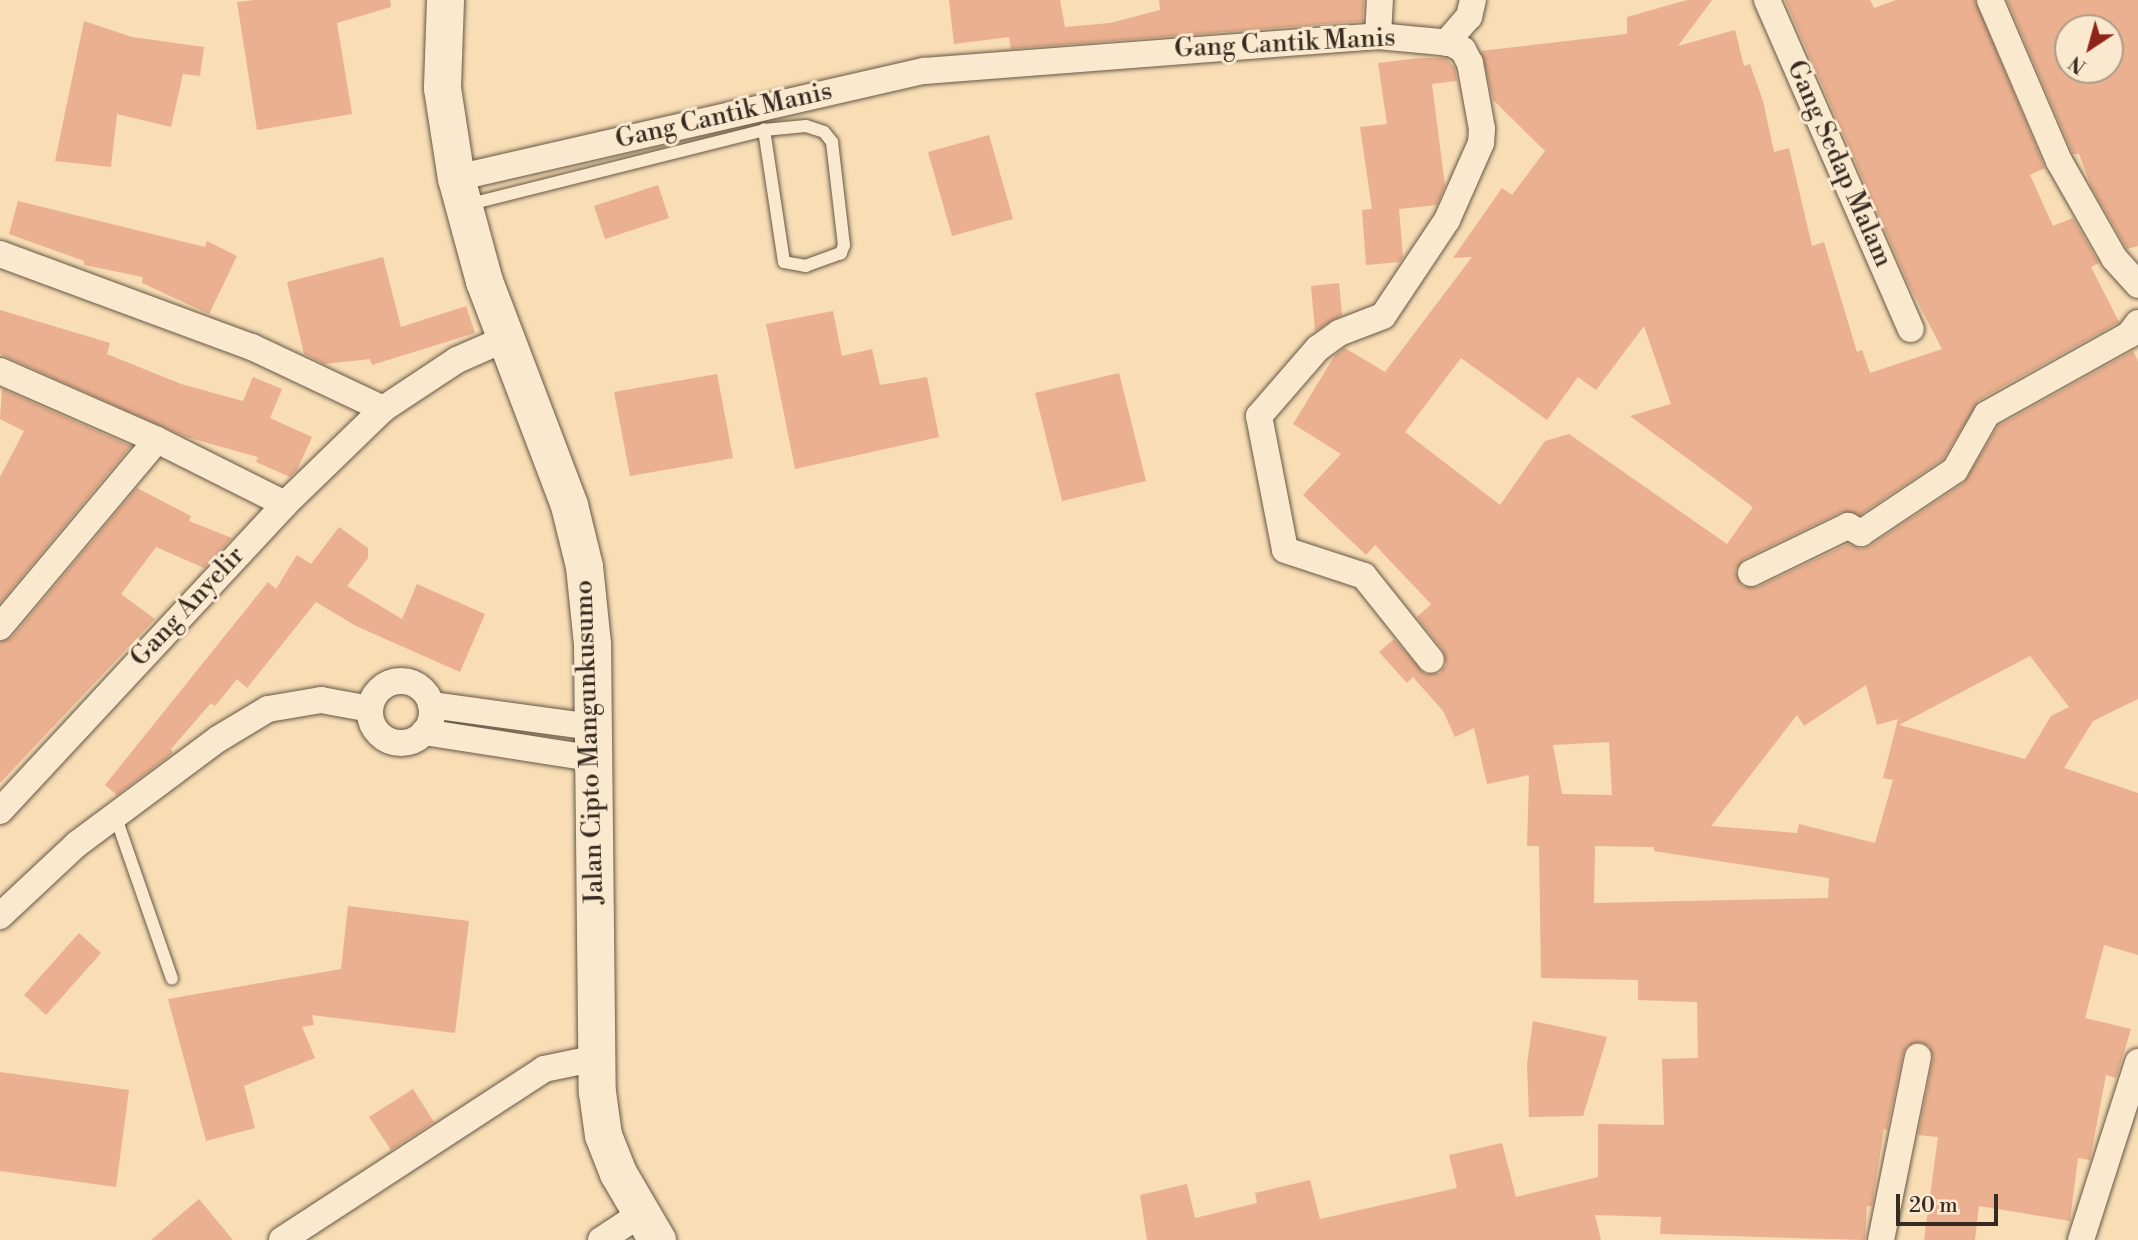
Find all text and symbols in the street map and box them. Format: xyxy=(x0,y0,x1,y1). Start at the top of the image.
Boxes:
north arrow xyxy=(2054,14,2124,84)
street label: Gang Cantik Manis xyxy=(1174,23,1396,65)
text: N xyxy=(2065,50,2091,78)
street label: Gang Sedap Malam xyxy=(1779,56,1899,272)
street label: Gang Cantik Manis xyxy=(613,76,835,156)
street label: Gang Anyelir xyxy=(125,541,251,673)
street label: Jalan Cipto Mangunkusumo xyxy=(569,579,611,905)
scale bar xyxy=(1900,1180,2002,1224)
text: 20 m xyxy=(1909,1193,1958,1219)

